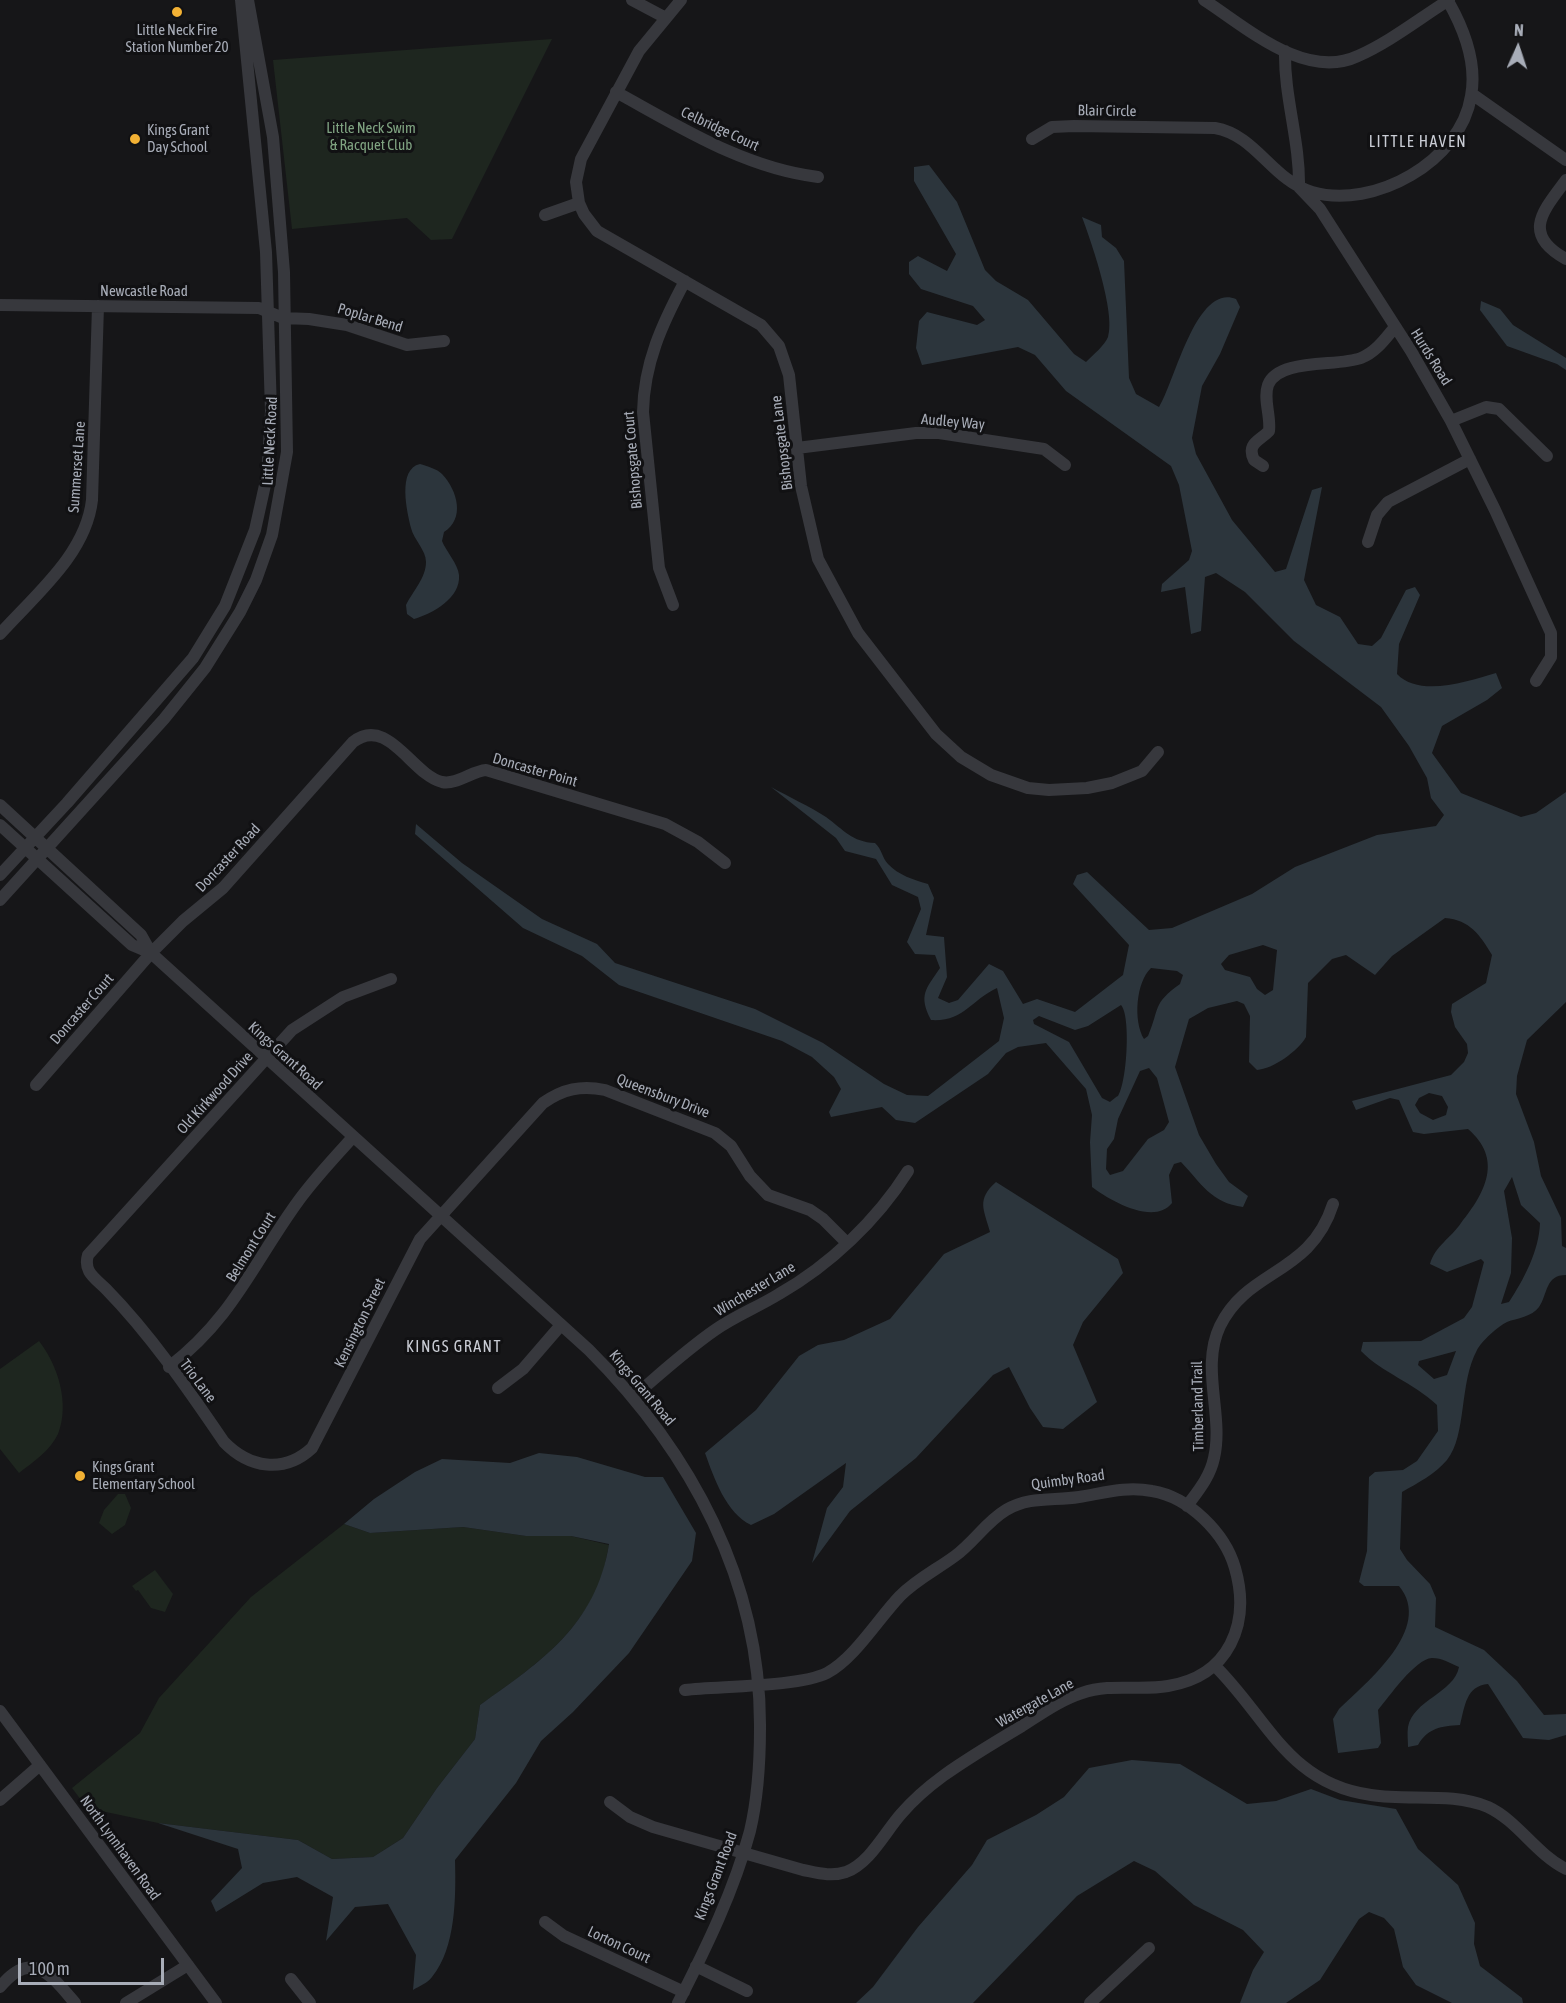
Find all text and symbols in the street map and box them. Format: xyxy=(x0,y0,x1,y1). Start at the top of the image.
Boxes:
marker: Little Neck Fire Station Number 20 xyxy=(170,5,184,19)
north arrow xyxy=(1488,18,1548,78)
place label: Little Neck Fire Station Number 20 xyxy=(125,21,229,56)
text: N xyxy=(1514,21,1524,39)
street label: Blair Circle xyxy=(1077,101,1137,121)
street label: Celbridge Court xyxy=(678,103,762,155)
park label: Little Neck Swim & Racquet Club xyxy=(326,119,416,154)
place label: Kings Grant Day School xyxy=(147,121,210,156)
marker: Kings Grant Day School xyxy=(128,132,142,146)
district label: LITTLE HAVEN xyxy=(1369,132,1467,152)
street label: Newcastle Road xyxy=(100,282,188,300)
street label: Poplar Bend xyxy=(335,300,405,336)
street label: Hurds Road xyxy=(1407,325,1455,389)
street label: Bishopsgate Lane xyxy=(767,394,797,492)
street label: Little Neck Road xyxy=(259,396,281,486)
street label: Bishopsgate Court xyxy=(620,410,646,510)
street label: Audley Way xyxy=(920,410,986,434)
street label: Summerset Lane xyxy=(65,421,89,513)
street label: Doncaster Point xyxy=(491,749,579,791)
street label: Doncaster Road xyxy=(192,820,264,896)
street label: Doncaster Court xyxy=(46,970,118,1048)
street label: Kings Grant Road xyxy=(244,1018,326,1094)
street label: Old Kirkwood Drive xyxy=(173,1048,257,1138)
street label: Queensbury Drive xyxy=(614,1070,712,1122)
street label: Belmont Court xyxy=(222,1209,280,1285)
street label: Winchester Lane xyxy=(711,1258,799,1320)
street label: Kensington Street xyxy=(331,1275,389,1371)
district label: KINGS GRANT xyxy=(406,1337,502,1357)
street label: Kings Grant Road xyxy=(605,1347,679,1429)
street label: Trio Lane xyxy=(176,1356,220,1406)
street label: Timberland Trail xyxy=(1188,1361,1208,1451)
place label: Kings Grant Elementary School xyxy=(92,1458,195,1493)
street label: Quimby Road xyxy=(1030,1466,1106,1494)
marker: Kings Grant Elementary School xyxy=(73,1469,87,1483)
street label: Watergate Lane xyxy=(993,1674,1077,1732)
street label: North Lynnhaven Road xyxy=(76,1792,164,1904)
street label: Kings Grant Road xyxy=(691,1829,741,1923)
street label: Lorton Court xyxy=(585,1923,653,1967)
scale bar xyxy=(21,1946,166,1984)
text: 100 m xyxy=(29,1958,70,1979)

